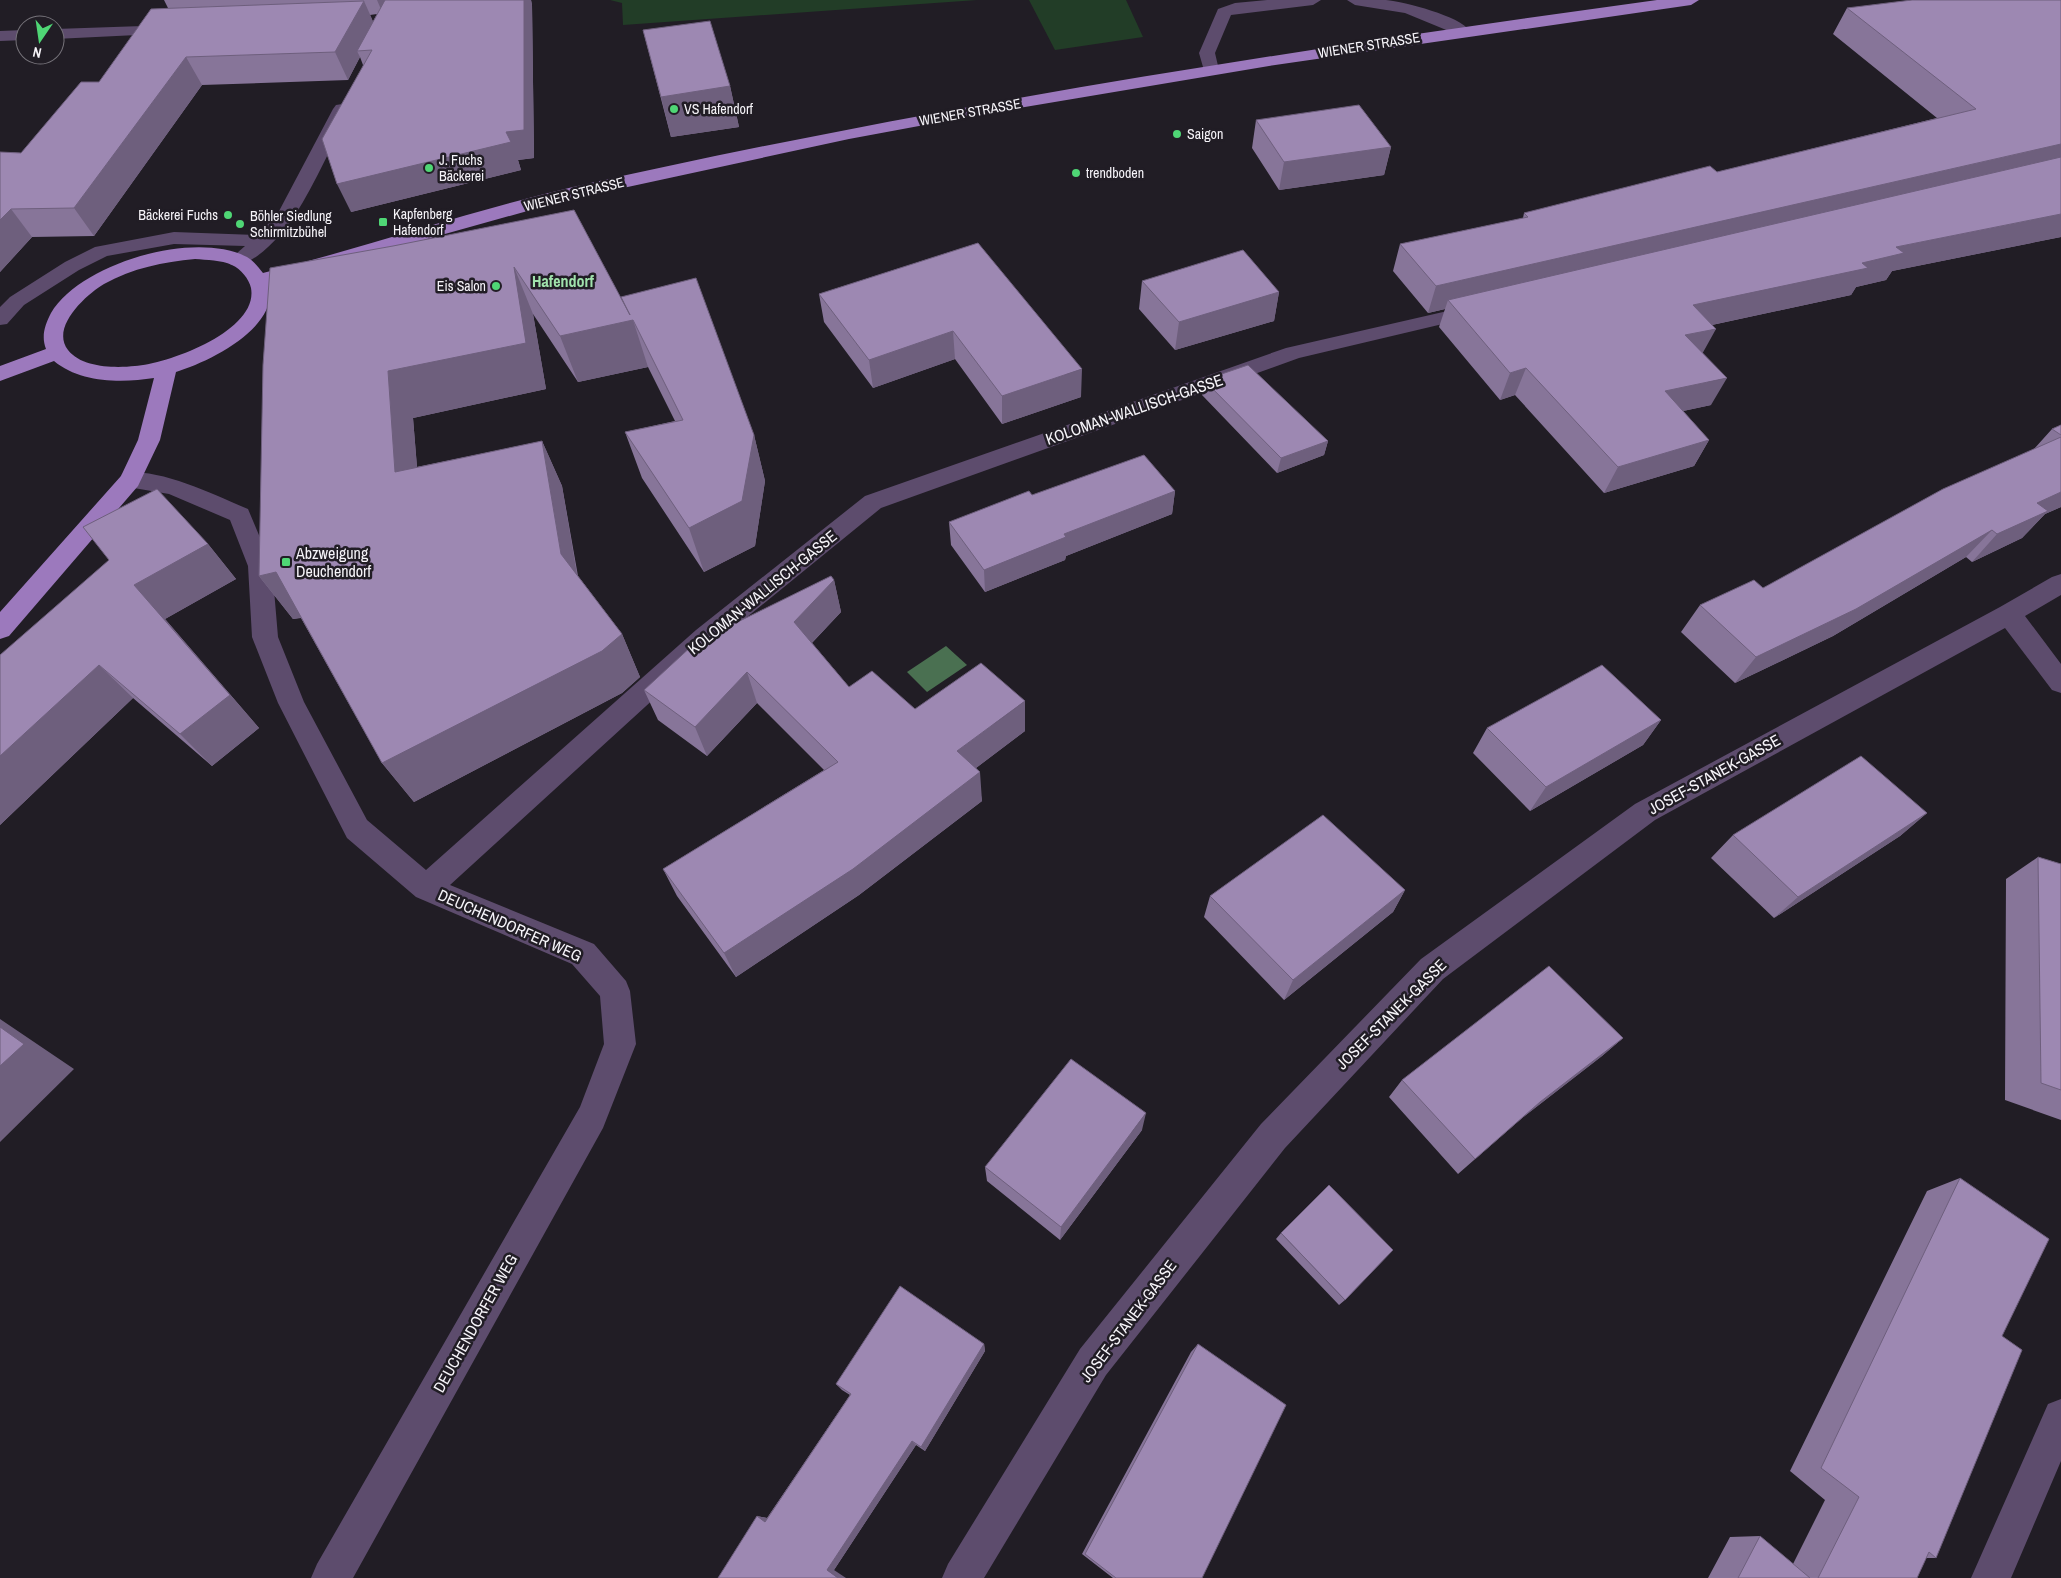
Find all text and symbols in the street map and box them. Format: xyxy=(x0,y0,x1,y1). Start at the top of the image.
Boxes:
north arrow xyxy=(15,15,65,65)
street label: WIENER STRASSE xyxy=(1317,28,1421,62)
text: N xyxy=(31,43,43,62)
street label: WIENER STRASSE xyxy=(918,94,1022,130)
place label: VS Hafendorf xyxy=(684,100,754,118)
marker: VS Hafendorf xyxy=(668,103,680,115)
place label: Saigon xyxy=(1187,125,1223,143)
marker: Saigon xyxy=(1171,128,1183,140)
place label: J. Fuchs Bäckerei xyxy=(439,151,484,185)
marker: J. Fuchs Bäckerei xyxy=(423,162,435,174)
place label: trendboden xyxy=(1086,164,1144,182)
marker: trendboden xyxy=(1070,167,1082,179)
street label: WIENER STRASSE xyxy=(522,173,626,215)
place label: Kapfenberg Hafendorf xyxy=(393,205,453,239)
place label: Bäckerei Fuchs xyxy=(138,206,218,224)
place label: Böhler Siedlung Schirmitzbühel xyxy=(250,207,332,241)
marker: Bäckerei Fuchs xyxy=(222,209,234,221)
marker: Kapfenberg Hafendorf xyxy=(377,216,389,228)
marker: Böhler Siedlung Schirmitzbühel xyxy=(234,218,246,230)
district label: Hafendorf xyxy=(532,270,595,292)
place label: Eis Salon xyxy=(437,277,486,295)
marker: Eis Salon xyxy=(490,280,502,292)
street label: KOLOMAN-WALLISCH-GASSE xyxy=(1042,368,1226,450)
street label: KOLOMAN-WALLISCH-GASSE xyxy=(683,525,841,659)
place label: Abzweigung Deuchendorf xyxy=(295,542,371,582)
marker: Abzweigung Deuchendorf xyxy=(280,556,292,568)
street label: JOSEF-STANEK-GASSE xyxy=(1644,729,1784,819)
street label: DEUCHENDORFER WEG xyxy=(435,883,585,967)
street label: JOSEF-STANEK-GASSE xyxy=(1331,954,1451,1074)
street label: DEUCHENDORFER WEG xyxy=(428,1250,522,1396)
street label: JOSEF-STANEK-GASSE xyxy=(1075,1255,1181,1387)

